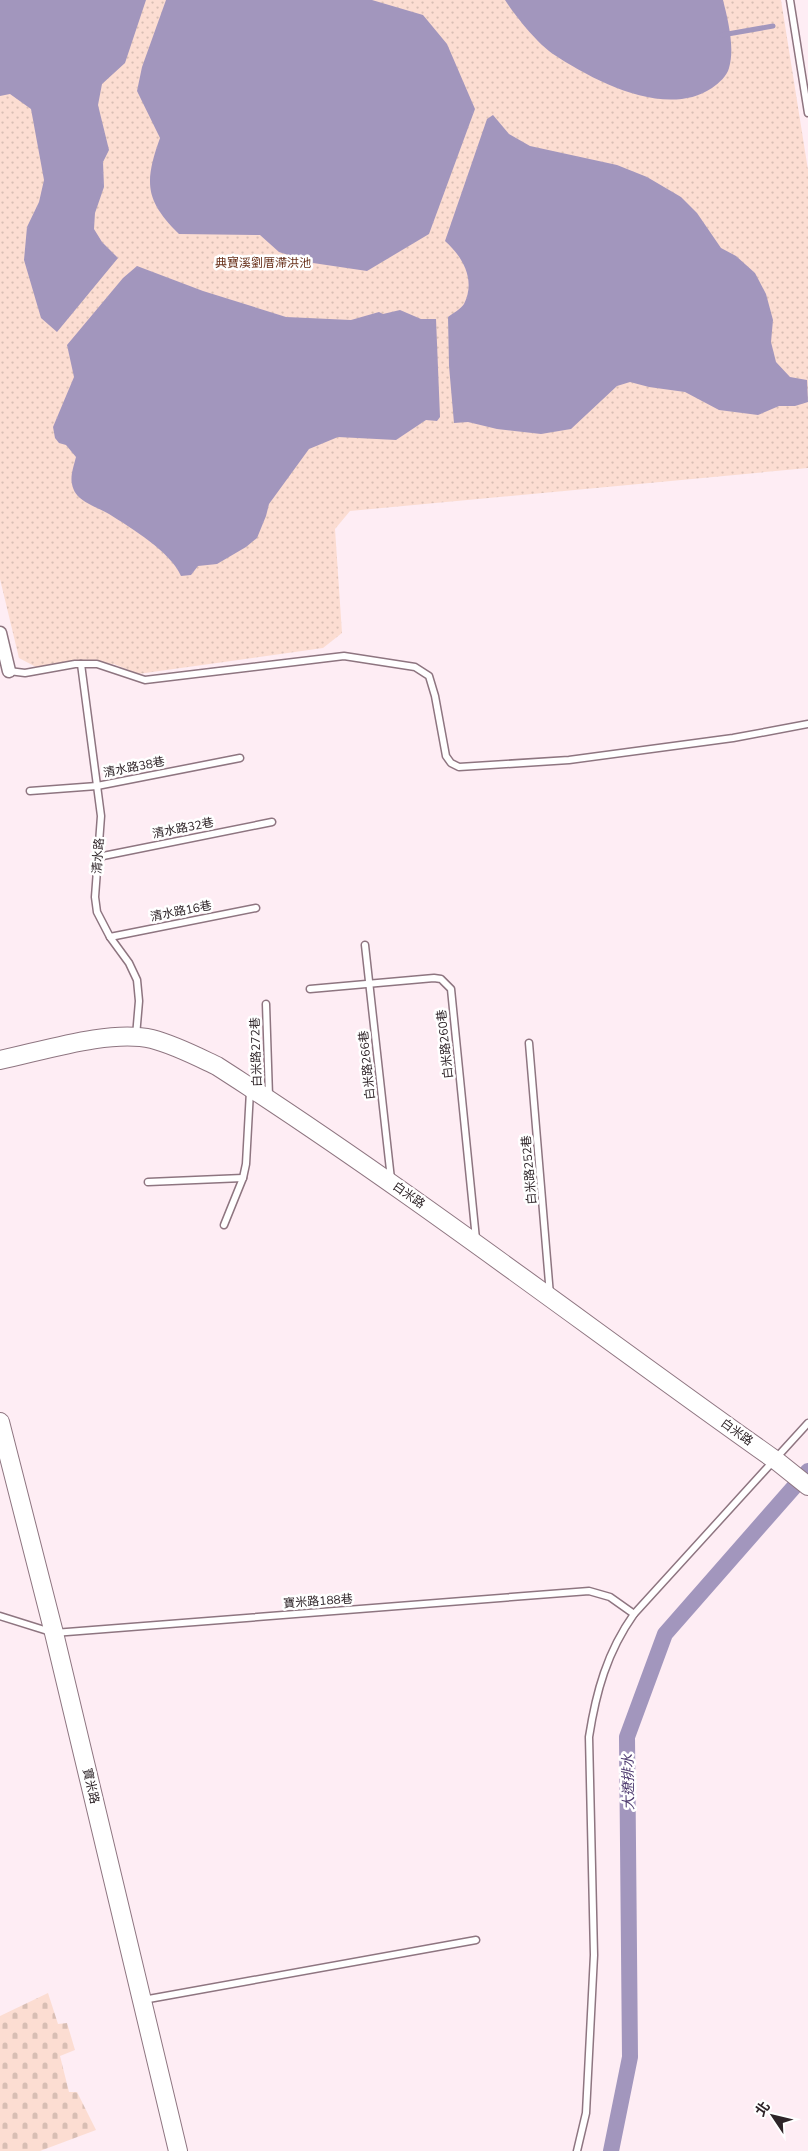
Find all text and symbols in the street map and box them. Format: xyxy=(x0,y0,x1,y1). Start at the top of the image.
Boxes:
park label: 典寶溪劉厝滯洪池 xyxy=(215,255,311,271)
street label: 清水路38巷 xyxy=(102,753,166,781)
street label: 清水路32巷 xyxy=(151,814,215,842)
street label: 清水路 xyxy=(89,837,107,875)
street label: 清水路16巷 xyxy=(149,897,213,925)
street label: 白米路260巷 xyxy=(433,1009,457,1079)
street label: 白米路272巷 xyxy=(247,1017,265,1087)
street label: 白米路266巷 xyxy=(355,1030,379,1100)
street label: 白米路252巷 xyxy=(518,1135,540,1205)
street label: 白米路 xyxy=(390,1178,428,1212)
street label: 白米路 xyxy=(718,1415,756,1449)
street label: 寶米路188巷 xyxy=(283,1591,353,1611)
water label: 大遼排水 xyxy=(618,1753,638,1810)
street label: 寶米路 xyxy=(79,1767,103,1805)
north arrow xyxy=(748,2091,798,2141)
text: 北 xyxy=(751,2098,775,2120)

